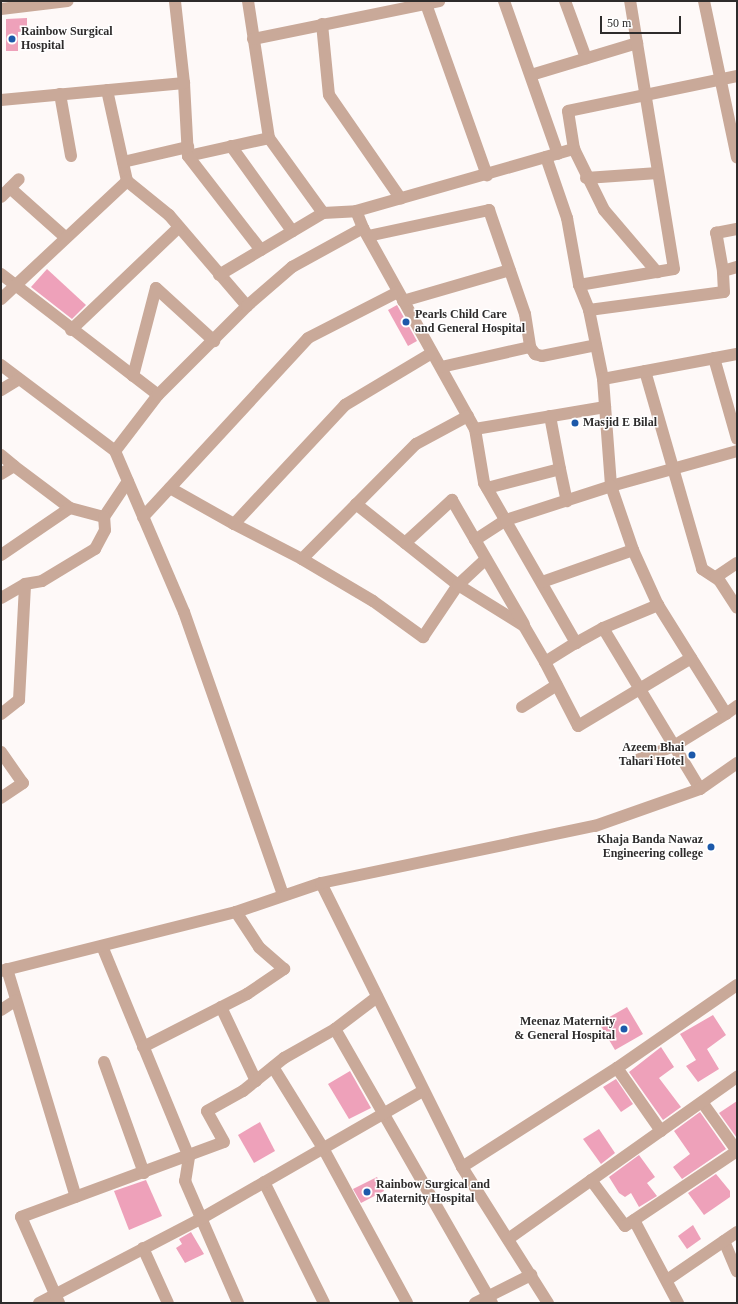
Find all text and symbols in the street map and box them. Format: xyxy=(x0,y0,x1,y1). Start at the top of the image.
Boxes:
scale bar xyxy=(602,8,683,34)
text: 50 m xyxy=(607,16,631,30)
place label: Rainbow Surgical Hospital xyxy=(21,25,113,53)
marker: Rainbow Surgical Hospital xyxy=(6,33,18,45)
place label: Pearls Child Care and General Hospital xyxy=(415,308,525,336)
marker: Pearls Child Care and General Hospital xyxy=(400,316,412,328)
place label: Masjid E Bilal xyxy=(583,416,657,430)
marker: Masjid E Bilal xyxy=(570,418,580,428)
place label: Azeem Bhai Tahari Hotel xyxy=(619,741,684,769)
marker: Azeem Bhai Tahari Hotel xyxy=(687,750,697,760)
place label: Khaja Banda Nawaz Engineering college xyxy=(597,833,703,861)
marker: Khaja Banda Nawaz Engineering college xyxy=(706,842,716,852)
place label: Meenaz Maternity & General Hospital xyxy=(514,1015,615,1043)
marker: Meenaz Maternity & General Hospital xyxy=(618,1023,630,1035)
place label: Rainbow Surgical and Maternity Hospital xyxy=(376,1178,490,1206)
marker: Rainbow Surgical and Maternity Hospital xyxy=(361,1186,373,1198)

